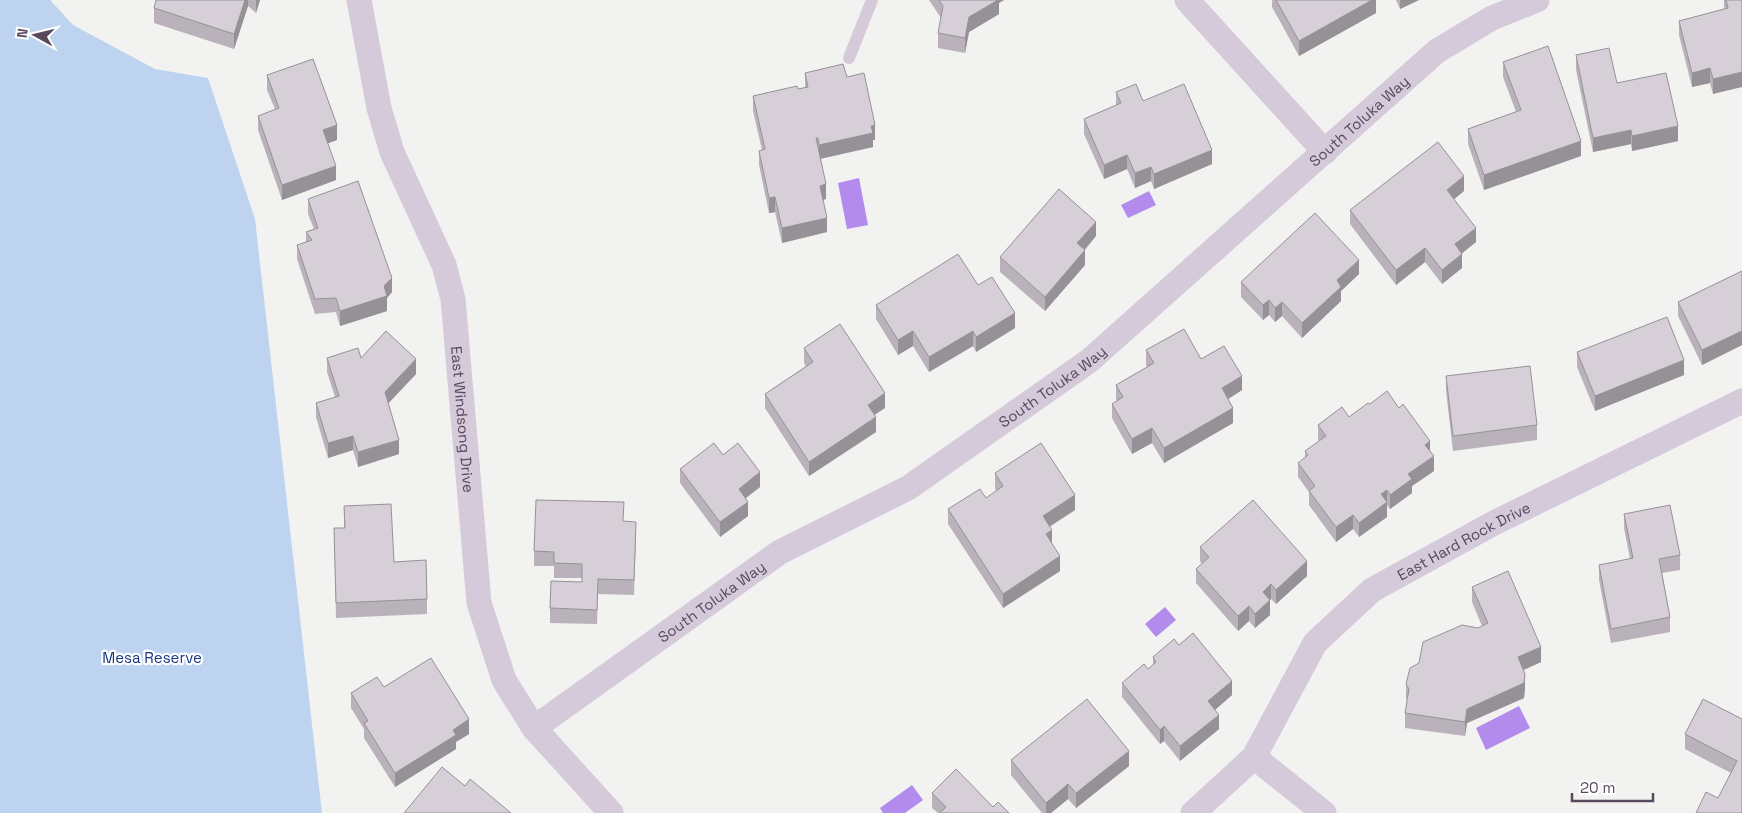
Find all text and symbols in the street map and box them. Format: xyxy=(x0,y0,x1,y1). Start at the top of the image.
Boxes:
north arrow xyxy=(10,10,60,60)
text: N xyxy=(13,27,32,39)
street label: South Toluka Way xyxy=(1305,71,1413,170)
street label: South Toluka Way xyxy=(995,341,1110,431)
street label: East Windsong Drive xyxy=(448,345,479,493)
street label: East Hard Rock Drive xyxy=(1394,497,1533,584)
street label: South Toluka Way xyxy=(654,556,769,646)
park label: Mesa Reserve xyxy=(102,648,202,667)
scale bar xyxy=(1572,770,1653,802)
text: 20 m xyxy=(1580,778,1615,797)

